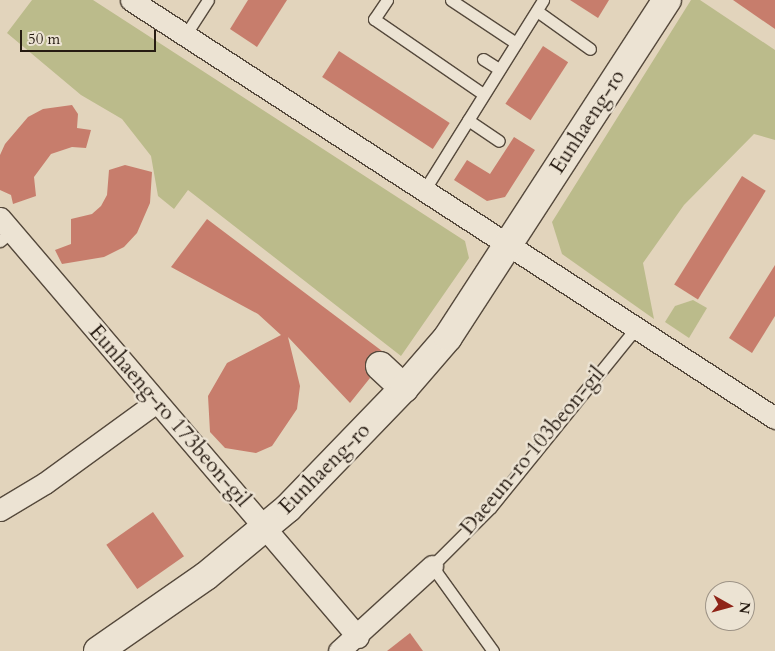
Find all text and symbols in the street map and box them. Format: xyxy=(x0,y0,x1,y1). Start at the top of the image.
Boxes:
scale bar xyxy=(22,20,159,52)
text: 50 m xyxy=(28,29,60,49)
street label: Eunhaeng-ro xyxy=(545,65,631,179)
street label: Eunhaeng-ro 173beon-gil xyxy=(83,320,255,512)
street label: Daeeun-ro 103beon-gil xyxy=(455,362,611,540)
street label: Eunhaeng-ro xyxy=(274,418,376,520)
north arrow xyxy=(705,581,755,631)
text: N xyxy=(734,601,755,615)

